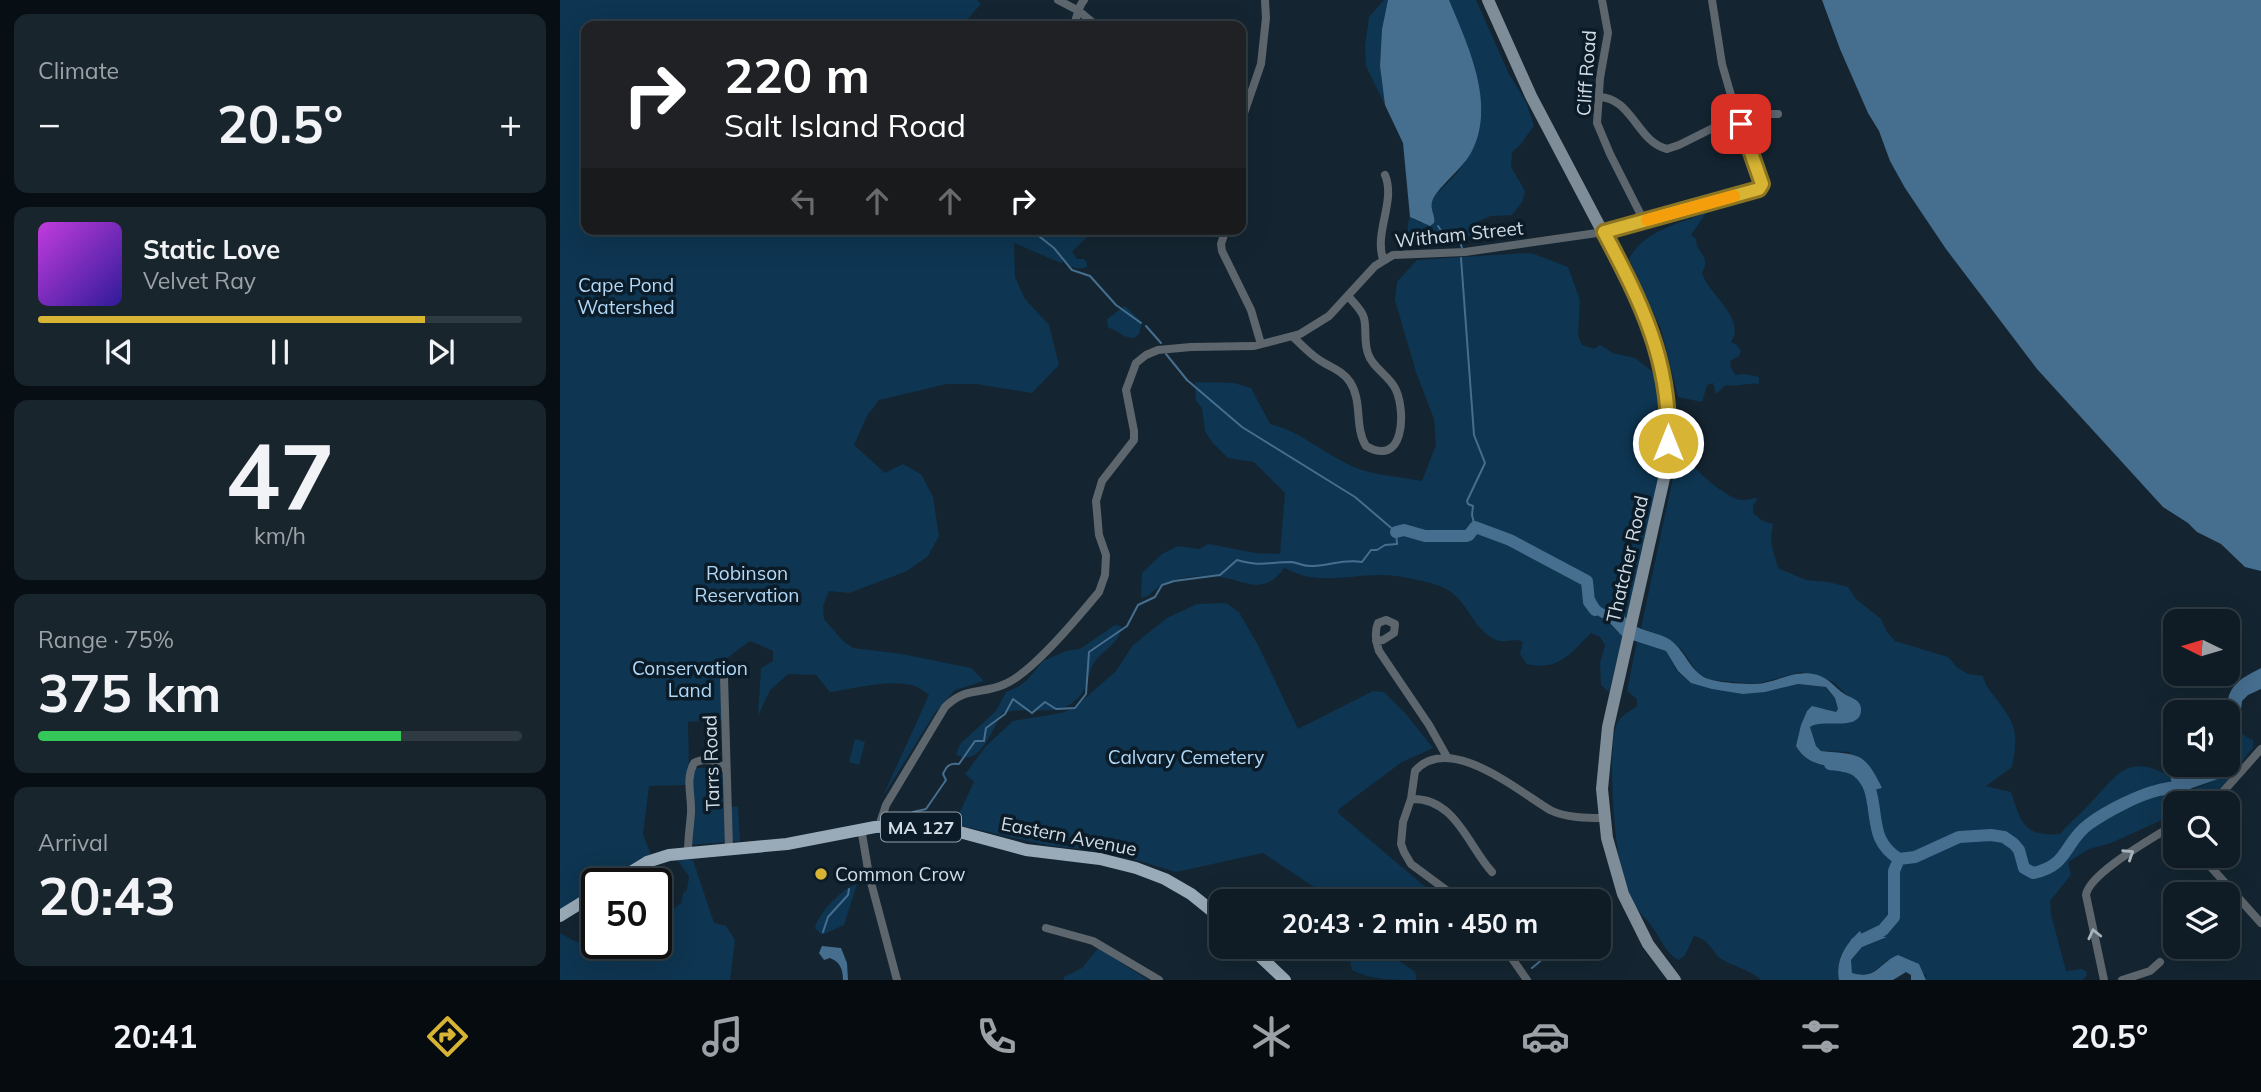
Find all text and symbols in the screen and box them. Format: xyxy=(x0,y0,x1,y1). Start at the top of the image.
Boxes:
street label: Cliff Road xyxy=(1571,29,1601,117)
text: 220 m xyxy=(724,44,870,105)
icon: right xyxy=(609,49,700,140)
text: Climate xyxy=(38,56,119,85)
text: 20.5° xyxy=(217,91,343,156)
pin xyxy=(1711,94,1771,154)
text: − xyxy=(38,99,61,147)
text: + xyxy=(499,99,522,147)
text: Salt Island Road xyxy=(724,105,966,145)
icon: arrive xyxy=(1722,105,1760,143)
icon: left xyxy=(785,182,823,220)
icon: ahead xyxy=(858,182,896,220)
icon: ahead xyxy=(931,182,969,220)
icon: right xyxy=(1004,182,1042,220)
street label: Witham Street xyxy=(1394,215,1525,253)
text: Static Love xyxy=(143,233,280,266)
text: Velvet Ray xyxy=(143,266,256,295)
park label: Cape Pond Watershed xyxy=(577,273,675,319)
icon: previous xyxy=(100,333,138,371)
icon: pause xyxy=(261,333,299,371)
icon: next xyxy=(422,333,460,371)
position arrow xyxy=(1631,406,1705,480)
text: 47 xyxy=(225,418,335,532)
street label: Thatcher Road xyxy=(1601,493,1653,625)
text: km/h xyxy=(254,521,306,550)
park label: Robinson Reservation xyxy=(695,561,799,607)
north arrow xyxy=(2163,609,2240,686)
map controls xyxy=(2163,609,2240,959)
text: Range · 75% xyxy=(38,625,174,654)
park label: Conservation Land xyxy=(632,656,748,702)
text: 375 km xyxy=(38,660,221,725)
button: sound xyxy=(2163,700,2240,777)
street label: Tarrs Road xyxy=(697,715,725,811)
park label: Calvary Cemetery xyxy=(1108,745,1264,769)
button: search xyxy=(2163,791,2240,868)
street label: Eastern Avenue xyxy=(999,811,1139,861)
road number: MA 127 xyxy=(881,812,961,842)
text: Arrival xyxy=(38,828,108,857)
one-way arrow xyxy=(2122,849,2135,862)
place label: Common Crow xyxy=(835,862,965,886)
text: 20:43 xyxy=(38,863,176,928)
marker: Common Crow xyxy=(813,866,829,882)
speed limit sign: 50 xyxy=(581,868,672,959)
button: layers xyxy=(2163,882,2240,959)
text: 20:43 · 2 min · 450 m xyxy=(1282,907,1538,940)
one-way arrow xyxy=(2088,928,2102,940)
icon: directions xyxy=(423,1012,472,1061)
icon: music xyxy=(698,1012,747,1061)
icon: phone xyxy=(972,1012,1021,1061)
icon: climate xyxy=(1247,1012,1296,1061)
icon: car xyxy=(1521,1012,1570,1061)
icon: filters xyxy=(1796,1012,1845,1061)
text: 20:41 xyxy=(113,1016,198,1056)
text: 20.5° xyxy=(2070,1016,2148,1056)

